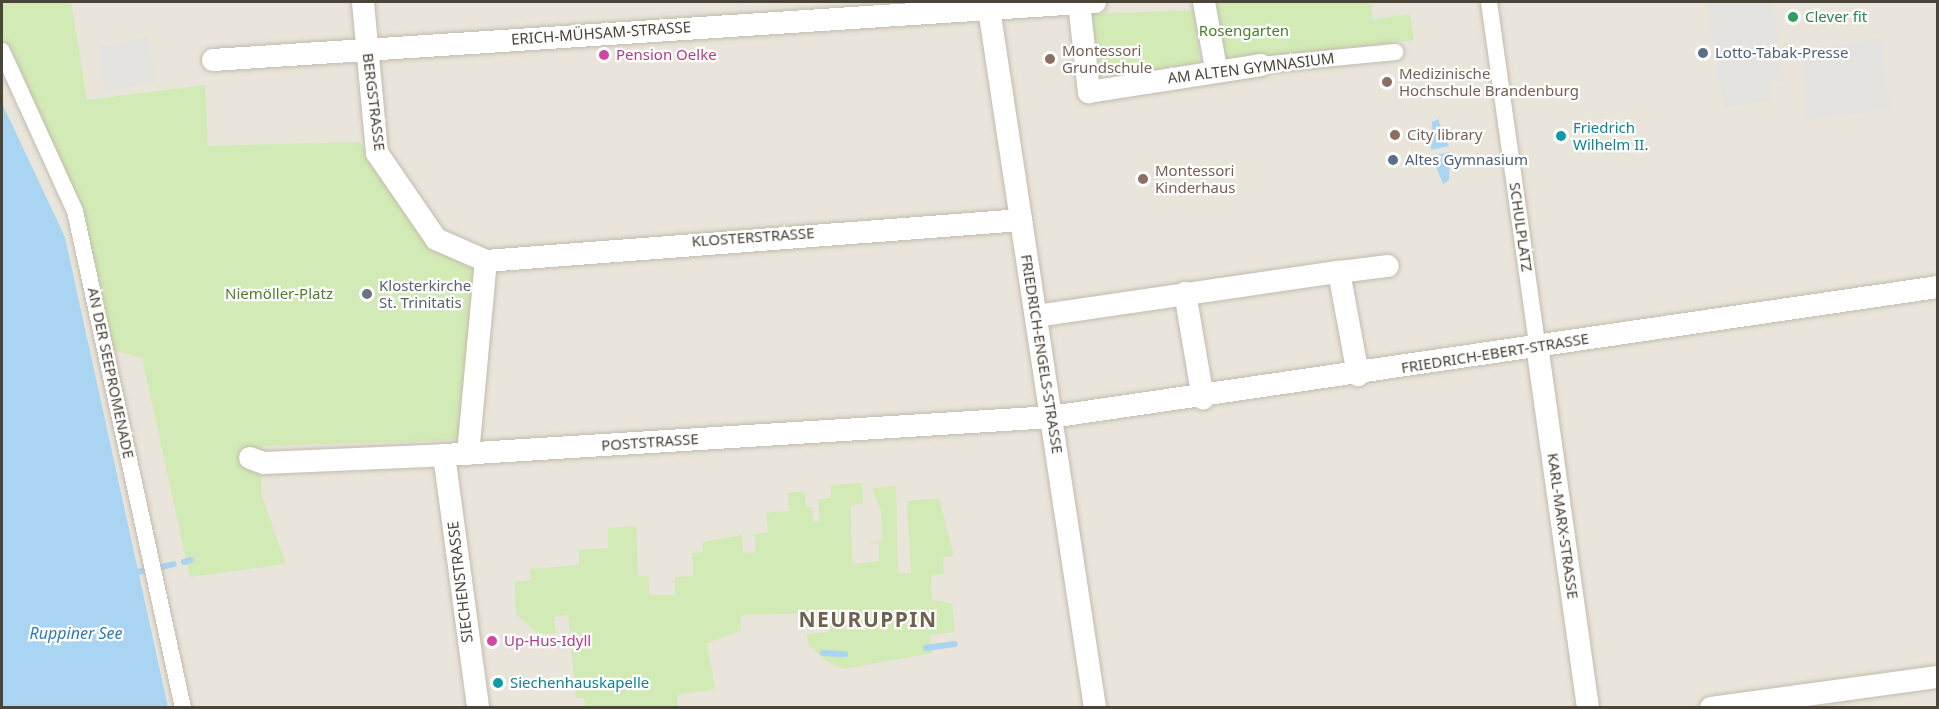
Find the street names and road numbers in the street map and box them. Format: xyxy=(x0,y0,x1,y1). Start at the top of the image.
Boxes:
street label: ERICH-MÜHSAM-STRASSE xyxy=(510,18,692,48)
street label: AM ALTEN GYMNASIUM xyxy=(1166,49,1336,87)
street label: BERGSTRASSE xyxy=(359,52,389,152)
street label: SCHULPLATZ xyxy=(1506,181,1536,273)
street label: KLOSTERSTRASSE xyxy=(691,224,815,250)
street label: FRIEDRICH-ENGELS-STRASSE xyxy=(1017,253,1067,455)
street label: AN DER SEEPROMENADE xyxy=(84,286,138,460)
street label: FRIEDRICH-EBERT-STRASSE xyxy=(1400,329,1590,377)
street label: POSTSTRASSE xyxy=(601,430,699,454)
street label: KARL-MARX-STRASSE xyxy=(1544,452,1582,600)
street label: SIECHENSTRASSE xyxy=(444,520,476,644)

